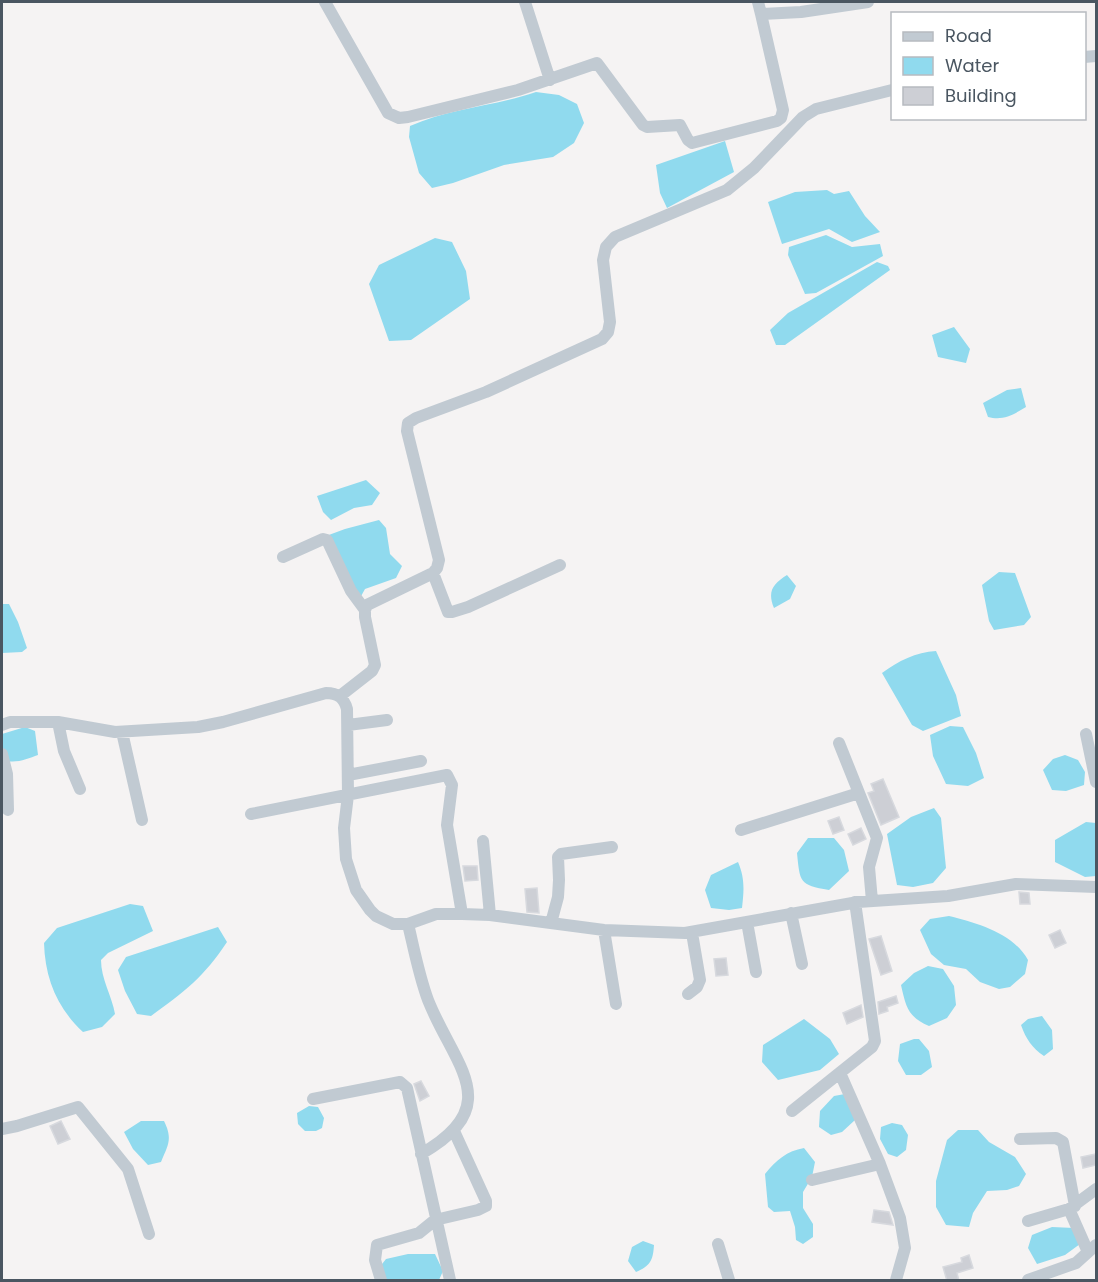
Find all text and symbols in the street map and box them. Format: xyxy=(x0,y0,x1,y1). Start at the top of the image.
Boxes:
legend xyxy=(891,12,1086,120)
text: Road xyxy=(945,23,992,48)
text: Water xyxy=(945,53,999,78)
text: Building xyxy=(945,83,1017,108)

